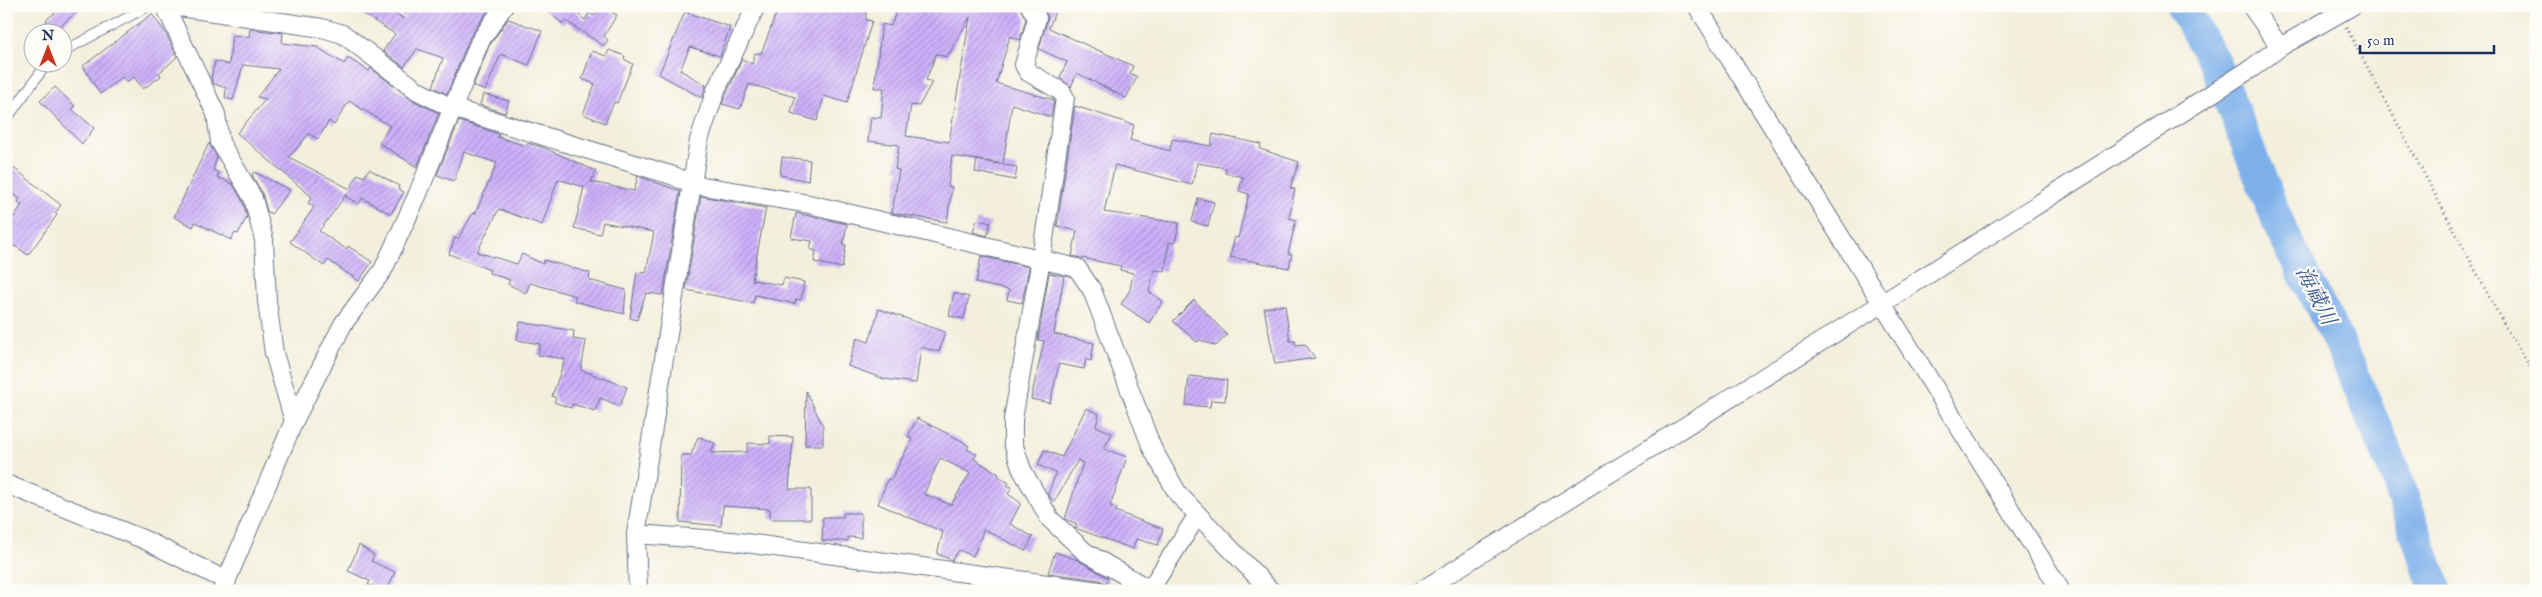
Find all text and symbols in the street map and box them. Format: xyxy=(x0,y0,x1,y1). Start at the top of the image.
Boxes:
north arrow xyxy=(22,22,72,72)
scale bar xyxy=(2360,22,2493,54)
text: N xyxy=(41,27,54,45)
text: 50 m xyxy=(2367,31,2395,50)
water label: 海蔵川 xyxy=(2289,262,2342,332)

